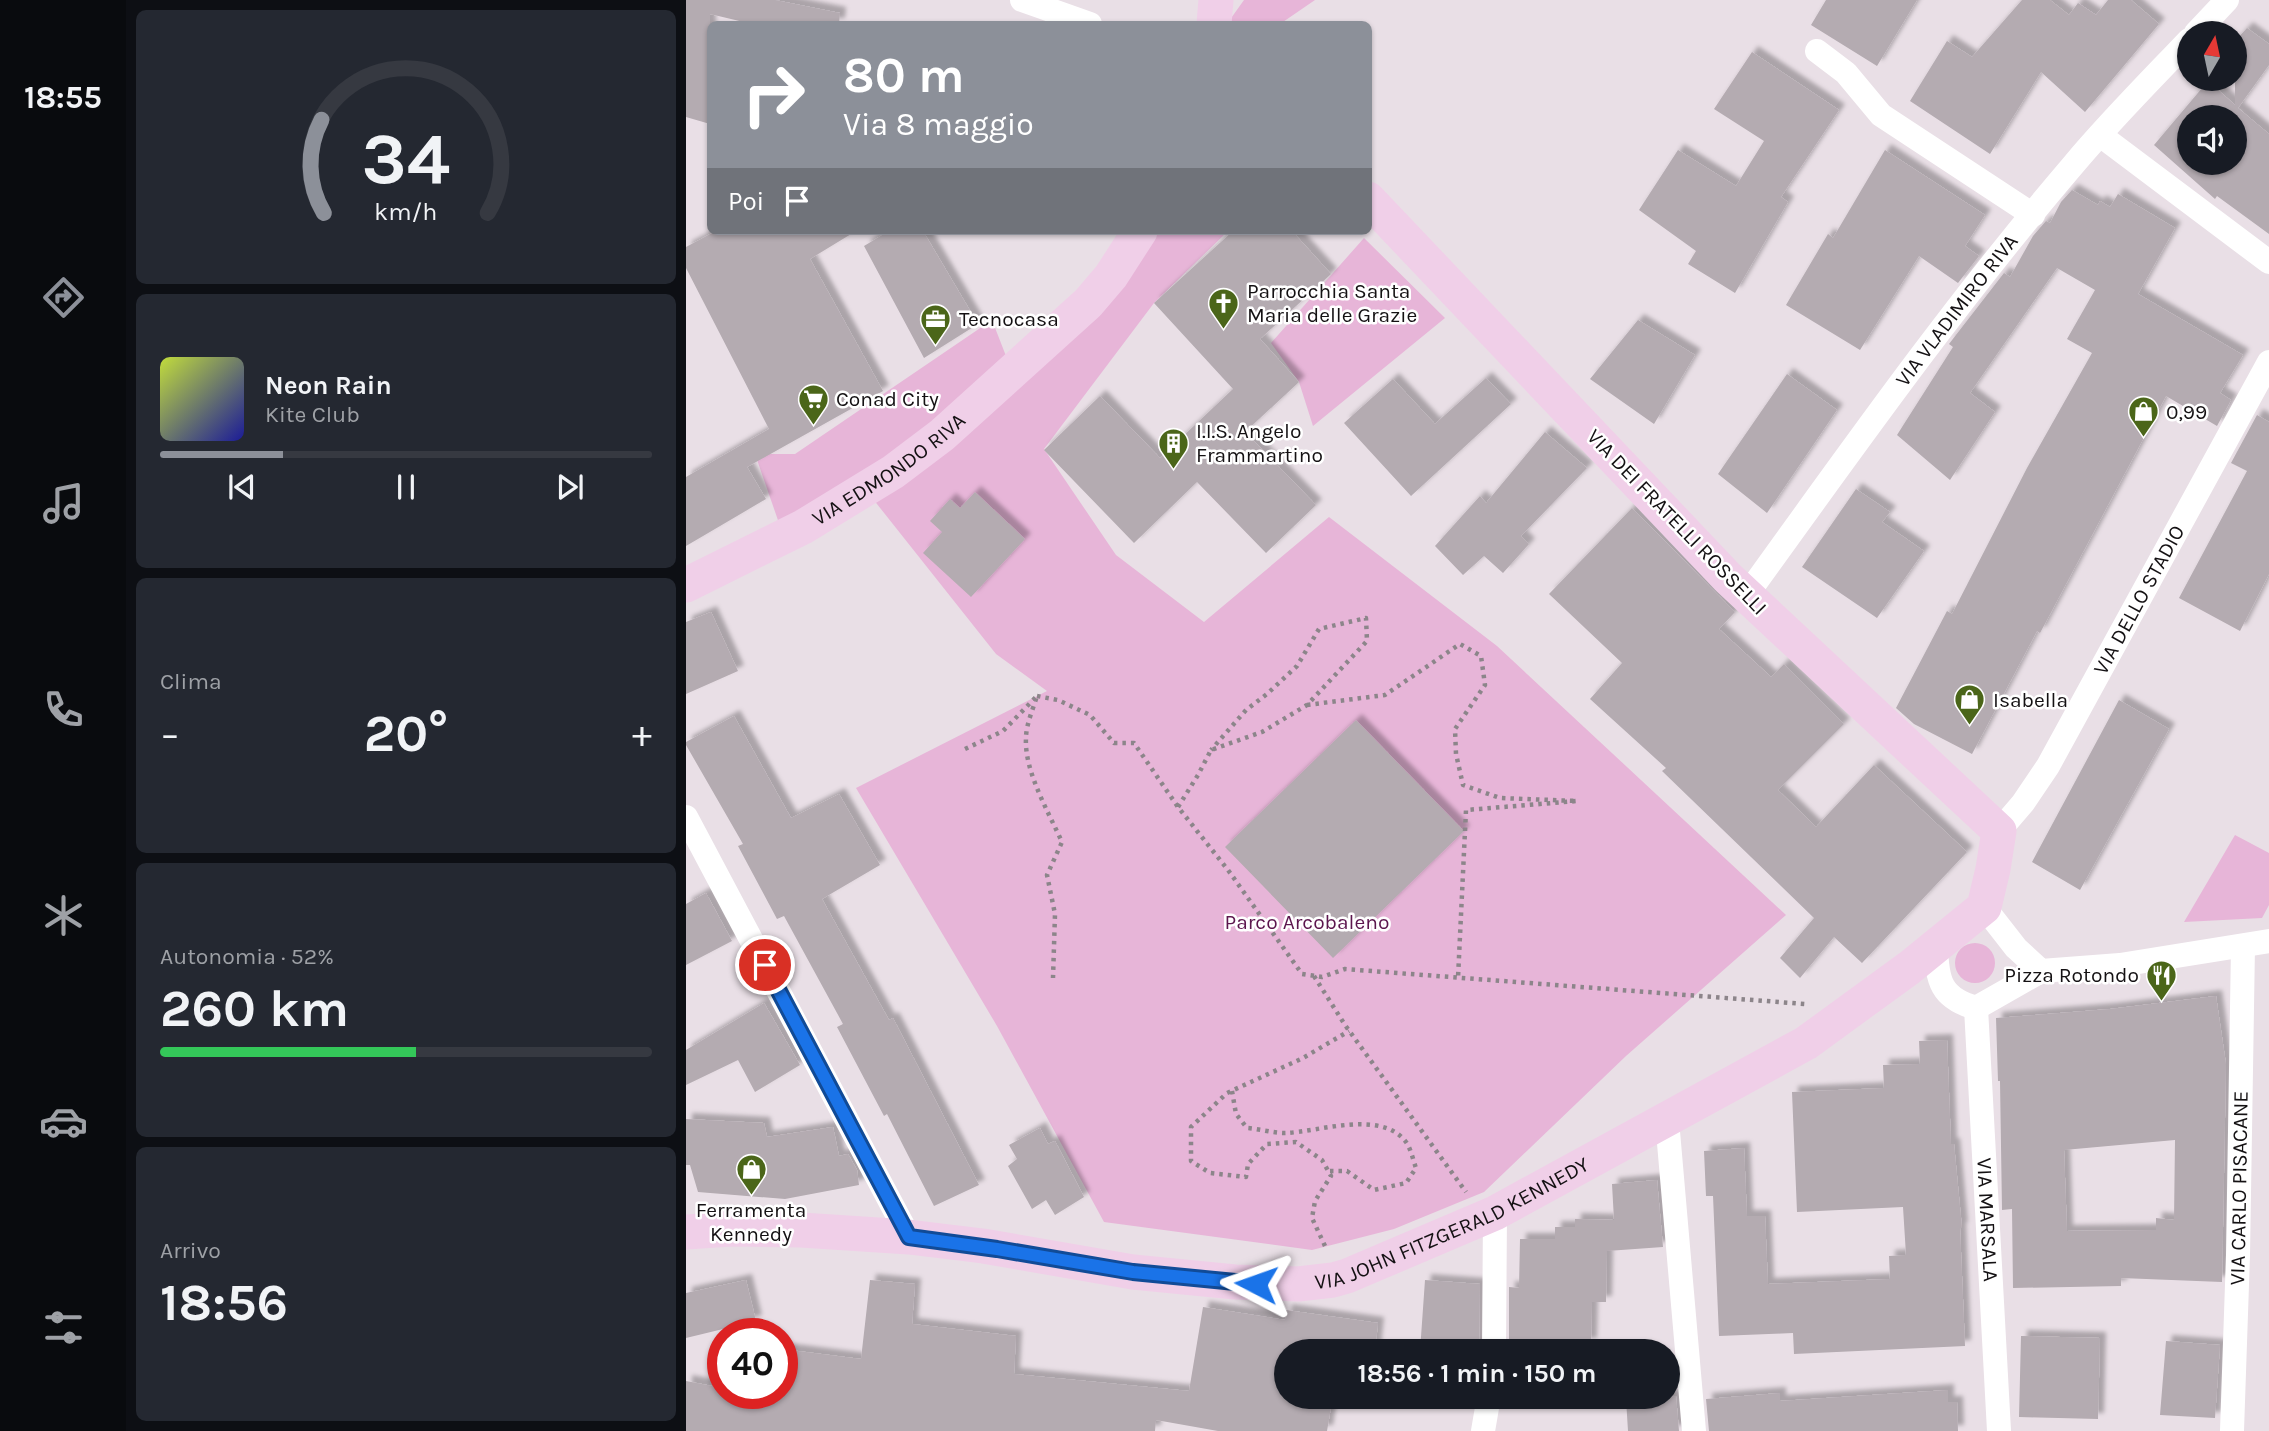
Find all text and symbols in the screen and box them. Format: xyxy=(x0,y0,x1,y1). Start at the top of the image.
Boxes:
north arrow xyxy=(2177,21,2247,91)
map controls xyxy=(2177,21,2247,175)
text: 80 m xyxy=(843,47,965,104)
icon: right xyxy=(728,49,819,140)
text: 18:55 xyxy=(24,79,102,116)
button: sound xyxy=(2177,105,2247,175)
text: Via 8 maggio xyxy=(843,106,1034,143)
text: 34 xyxy=(362,116,450,201)
icon: arrive xyxy=(778,182,816,220)
text: Poi xyxy=(728,186,764,217)
text: km/h xyxy=(374,197,438,226)
street label: VIA VLADIMIRO RIVA xyxy=(1891,230,2023,391)
icon: directions xyxy=(39,273,88,322)
place label: Parrocchia Santa Maria delle Grazie xyxy=(1247,279,1417,327)
church icon: Parrocchia Santa Maria delle Grazie xyxy=(1207,286,1241,330)
office icon: Tecnocasa xyxy=(919,302,953,346)
place label: Tecnocasa xyxy=(959,307,1059,331)
text: Neon Rain xyxy=(265,370,392,401)
supermarket icon: Conad City xyxy=(796,382,830,426)
place label: Conad City xyxy=(836,387,939,411)
shop icon: 0,99 xyxy=(2126,395,2160,439)
place label: 0,99 xyxy=(2166,400,2207,424)
text: Kite Club xyxy=(265,401,360,428)
street label: VIA EDMONDO RIVA xyxy=(808,408,970,530)
place label: I.I.S. Angelo Frammartino xyxy=(1196,419,1323,467)
street label: VIA DEI FRATELLI ROSSELLI xyxy=(1582,424,1772,620)
building icon: I.I.S. Angelo Frammartino xyxy=(1156,426,1190,470)
icon: previous xyxy=(223,468,261,506)
icon: pause xyxy=(387,468,425,506)
icon: next xyxy=(551,468,589,506)
icon: music xyxy=(39,479,88,528)
street label: VIA DELLO STADIO xyxy=(2088,521,2189,679)
text: Clima xyxy=(160,668,222,695)
shop icon: Isabella xyxy=(1953,683,1987,727)
icon: phone xyxy=(39,685,88,734)
place label: Isabella xyxy=(1993,688,2068,712)
text: 20° xyxy=(364,703,448,764)
text: − xyxy=(160,712,180,757)
text: + xyxy=(632,712,652,757)
icon: climate xyxy=(39,891,88,940)
park label: Parco Arcobaleno xyxy=(1225,910,1389,934)
pin xyxy=(735,935,795,995)
text: Autonomia · 52% xyxy=(160,943,334,970)
icon: arrive xyxy=(746,946,784,984)
restaurant icon: Pizza Rotondo xyxy=(2145,958,2179,1002)
place label: Pizza Rotondo xyxy=(2004,963,2139,987)
text: 260 km xyxy=(160,978,349,1039)
street label: VIA CARLO PISACANE xyxy=(2225,1091,2253,1286)
icon: car xyxy=(39,1097,88,1146)
street label: VIA JOHN FITZGERALD KENNEDY xyxy=(1313,1152,1594,1294)
shop icon: Ferramenta Kennedy xyxy=(734,1153,768,1197)
street label: VIA MARSALA xyxy=(1972,1157,2003,1282)
place label: Ferramenta Kennedy xyxy=(696,1198,806,1246)
text: Arrivo xyxy=(160,1237,221,1264)
position arrow xyxy=(1219,1247,1293,1321)
text: 18:56 xyxy=(160,1272,288,1333)
icon: filters xyxy=(39,1303,88,1352)
speed limit sign: 40 xyxy=(707,1318,798,1409)
text: 18:56 · 1 min · 150 m xyxy=(1358,1358,1596,1389)

